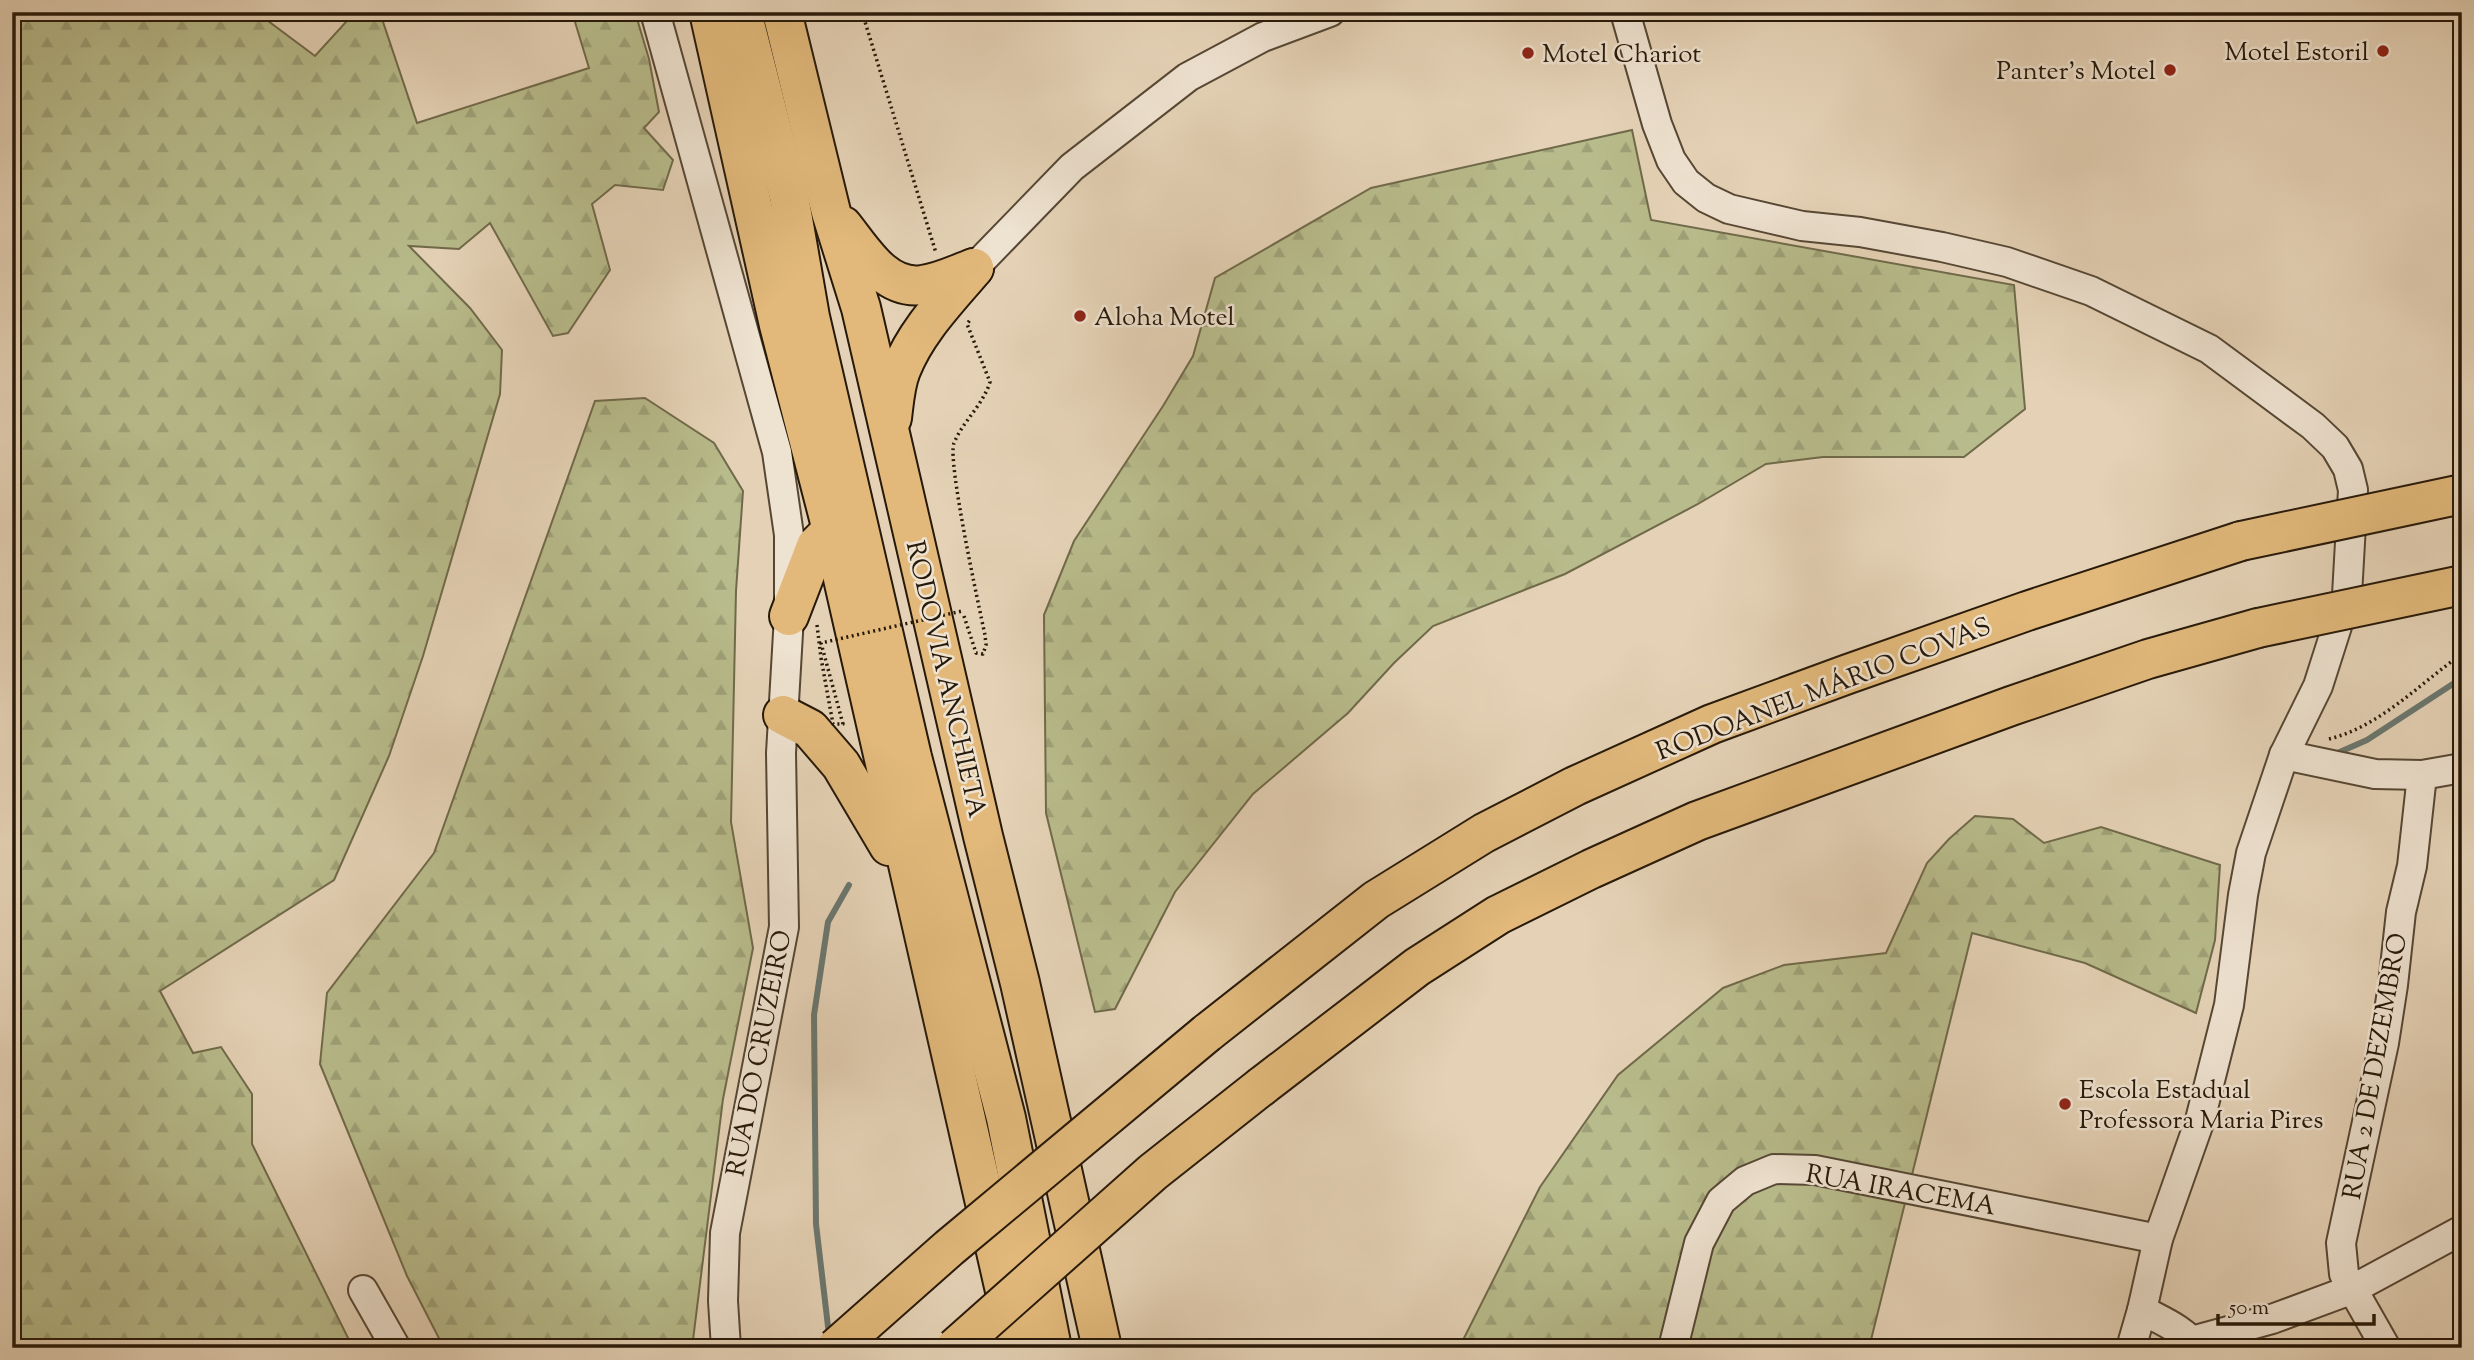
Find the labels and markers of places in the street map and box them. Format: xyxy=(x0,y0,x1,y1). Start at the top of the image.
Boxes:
place label: Motel Estoril xyxy=(2224,35,2369,72)
place label: Motel Chariot xyxy=(1542,37,1701,74)
marker: Motel Estoril xyxy=(2375,43,2391,59)
marker: Motel Chariot xyxy=(1520,45,1536,61)
place label: Panter's Motel xyxy=(1996,54,2156,91)
marker: Panter's Motel xyxy=(2162,62,2178,78)
place label: Aloha Motel xyxy=(1094,300,1235,337)
marker: Aloha Motel xyxy=(1072,308,1088,324)
place label: Escola Estadual Professora Maria Pires xyxy=(2079,1073,2324,1140)
marker: Escola Estadual Professora Maria Pires xyxy=(2057,1096,2073,1112)

